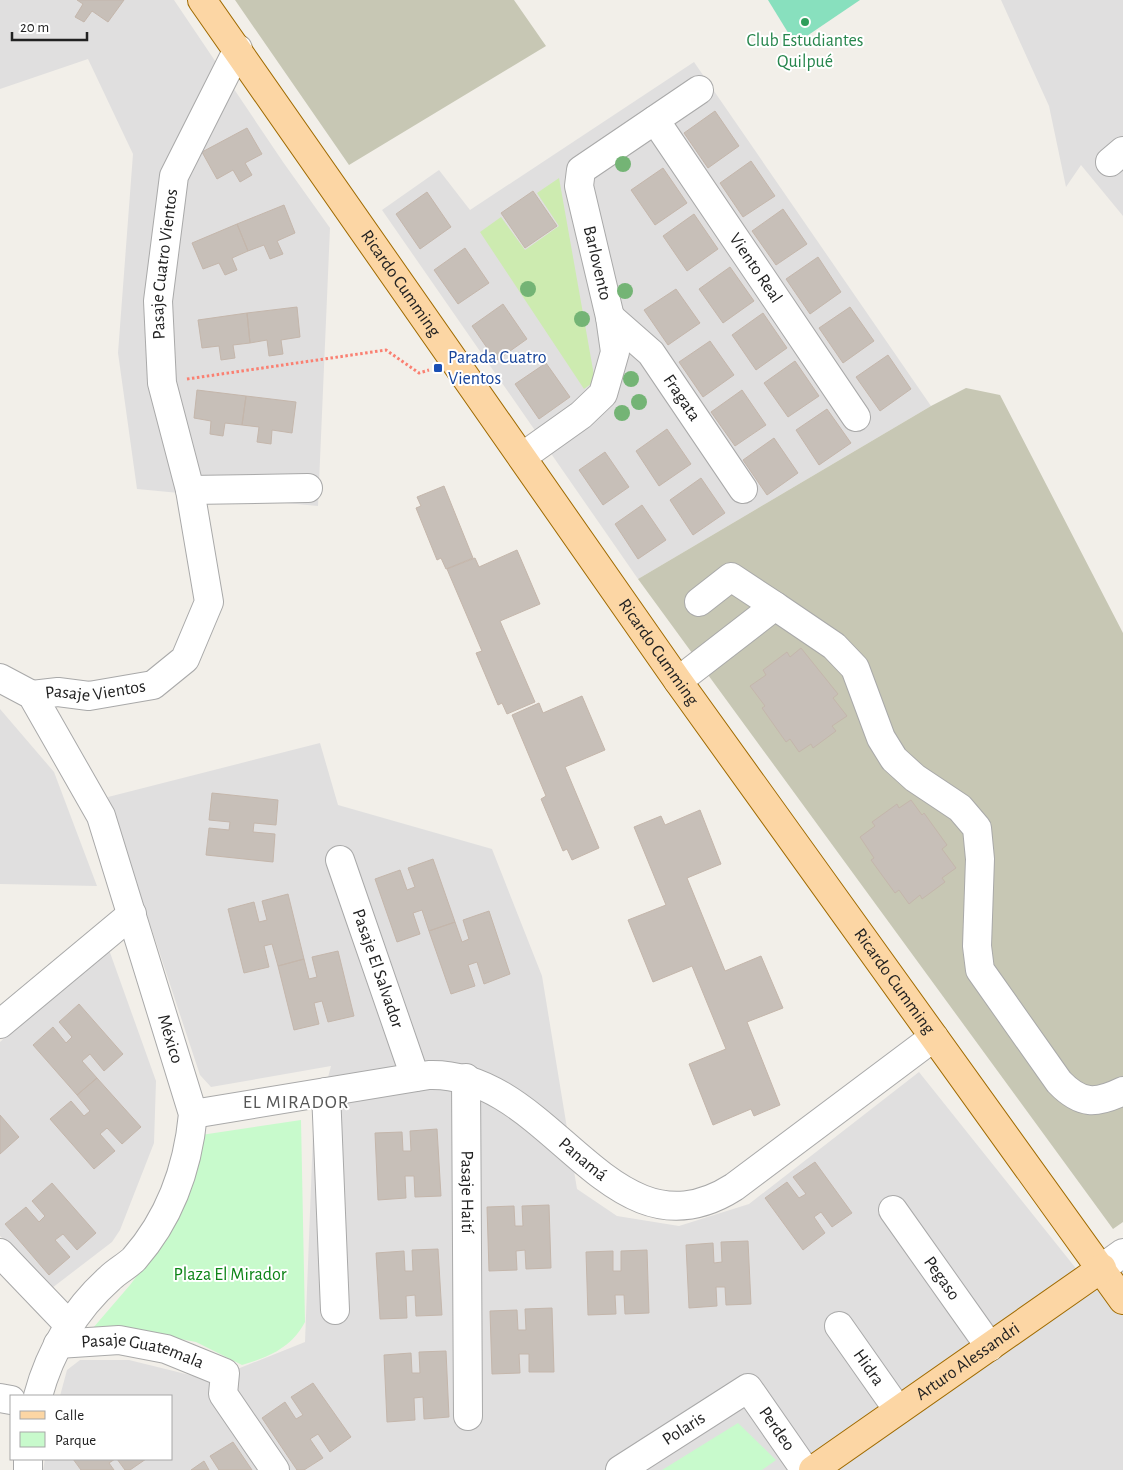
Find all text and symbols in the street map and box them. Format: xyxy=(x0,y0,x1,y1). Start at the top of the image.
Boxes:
scale bar xyxy=(12,10,88,42)
marker: Club Estudiantes Quilpué xyxy=(799,16,811,28)
text: 20 m xyxy=(20,20,49,35)
place label: Club Estudiantes Quilpué xyxy=(747,32,864,71)
street label: Pasaje Cuatro Vientos xyxy=(149,188,181,340)
street label: Barlovento xyxy=(580,224,614,302)
street label: Ricardo Cumming xyxy=(357,227,444,340)
street label: Viento Real xyxy=(725,230,785,306)
place label: Parada Cuatro Vientos xyxy=(448,349,547,388)
marker: Parada Cuatro Vientos xyxy=(432,362,444,374)
street label: Fragata xyxy=(659,371,704,425)
street label: Ricardo Cumming xyxy=(615,596,702,709)
street label: Pasaje Vientos xyxy=(44,677,147,705)
street label: Pasaje El Salvador xyxy=(349,907,407,1031)
street label: Ricardo Cumming xyxy=(850,925,938,1038)
street label: México xyxy=(154,1012,186,1066)
district label: EL MIRADOR xyxy=(243,1093,349,1112)
street label: Panamá xyxy=(555,1134,610,1185)
street label: Pasaje Haití xyxy=(457,1150,476,1234)
street label: Pegaso xyxy=(920,1253,963,1304)
park label: Plaza El Mirador xyxy=(173,1266,287,1284)
street label: Arturo Alessandri xyxy=(913,1319,1023,1404)
street label: Pasaje Guatemala xyxy=(81,1331,206,1372)
street label: Hidra xyxy=(849,1346,887,1389)
legend xyxy=(10,1395,172,1460)
street label: Perdeo xyxy=(755,1404,798,1455)
text: Calle xyxy=(55,1408,84,1423)
street label: Polaris xyxy=(659,1409,709,1449)
text: Parque xyxy=(55,1433,96,1448)

